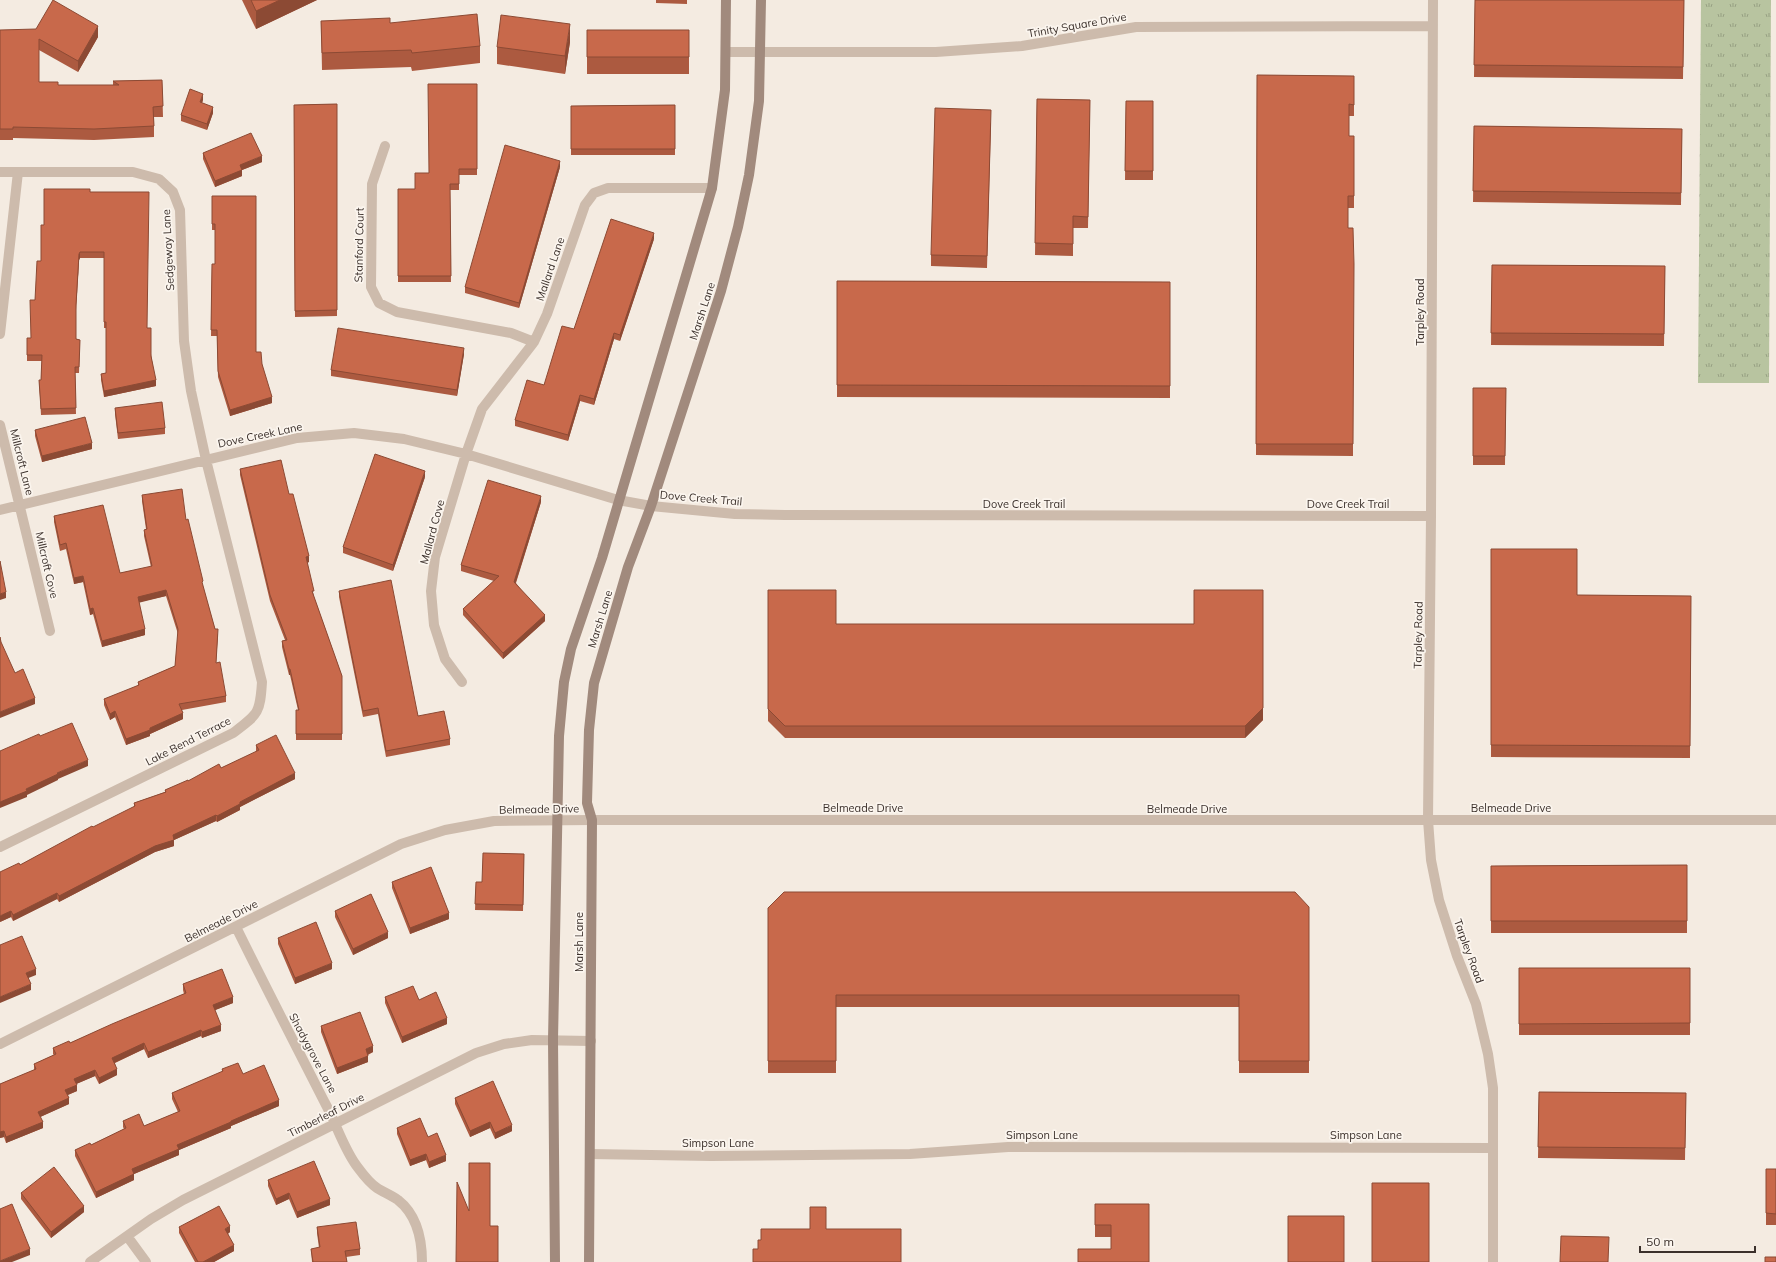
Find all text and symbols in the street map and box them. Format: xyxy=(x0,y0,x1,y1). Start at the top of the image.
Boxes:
street label: Trinity Square Drive xyxy=(1027,9,1127,41)
street label: Stanford Court xyxy=(351,207,367,283)
street label: Sedgeway Lane xyxy=(159,209,177,291)
street label: Mallard Lane xyxy=(533,235,567,303)
street label: Tarpley Road xyxy=(1413,278,1427,346)
street label: Marsh Lane xyxy=(686,280,718,342)
street label: Dove Creek Lane xyxy=(216,419,304,451)
street label: Millcroft Lane xyxy=(7,427,37,497)
street label: Dove Creek Trail xyxy=(659,487,743,509)
street label: Dove Creek Trail xyxy=(983,497,1065,511)
street label: Dove Creek Trail xyxy=(1307,497,1389,511)
street label: Mallard Cove xyxy=(417,498,447,566)
street label: Millcroft Cove xyxy=(33,530,61,600)
street label: Marsh Lane xyxy=(585,588,615,650)
street label: Tarpley Road xyxy=(1410,601,1426,669)
street label: Lake Bend Terrace xyxy=(143,713,233,769)
street label: Belmeade Drive xyxy=(499,801,579,817)
street label: Belmeade Drive xyxy=(823,801,903,815)
street label: Belmeade Drive xyxy=(1471,801,1551,815)
street label: Belmeade Drive xyxy=(1147,802,1227,816)
street label: Belmeade Drive xyxy=(182,897,260,945)
street label: Marsh Lane xyxy=(572,912,586,972)
street label: Tarpley Road xyxy=(1451,917,1487,985)
street label: Shadygrove Lane xyxy=(286,1011,340,1095)
street label: Timberleaf Drive xyxy=(285,1090,367,1140)
street label: Simpson Lane xyxy=(1006,1128,1078,1142)
street label: Simpson Lane xyxy=(1330,1128,1402,1142)
street label: Simpson Lane xyxy=(682,1136,754,1150)
scale bar xyxy=(1640,1228,1755,1254)
text: 50 m xyxy=(1646,1234,1674,1249)

